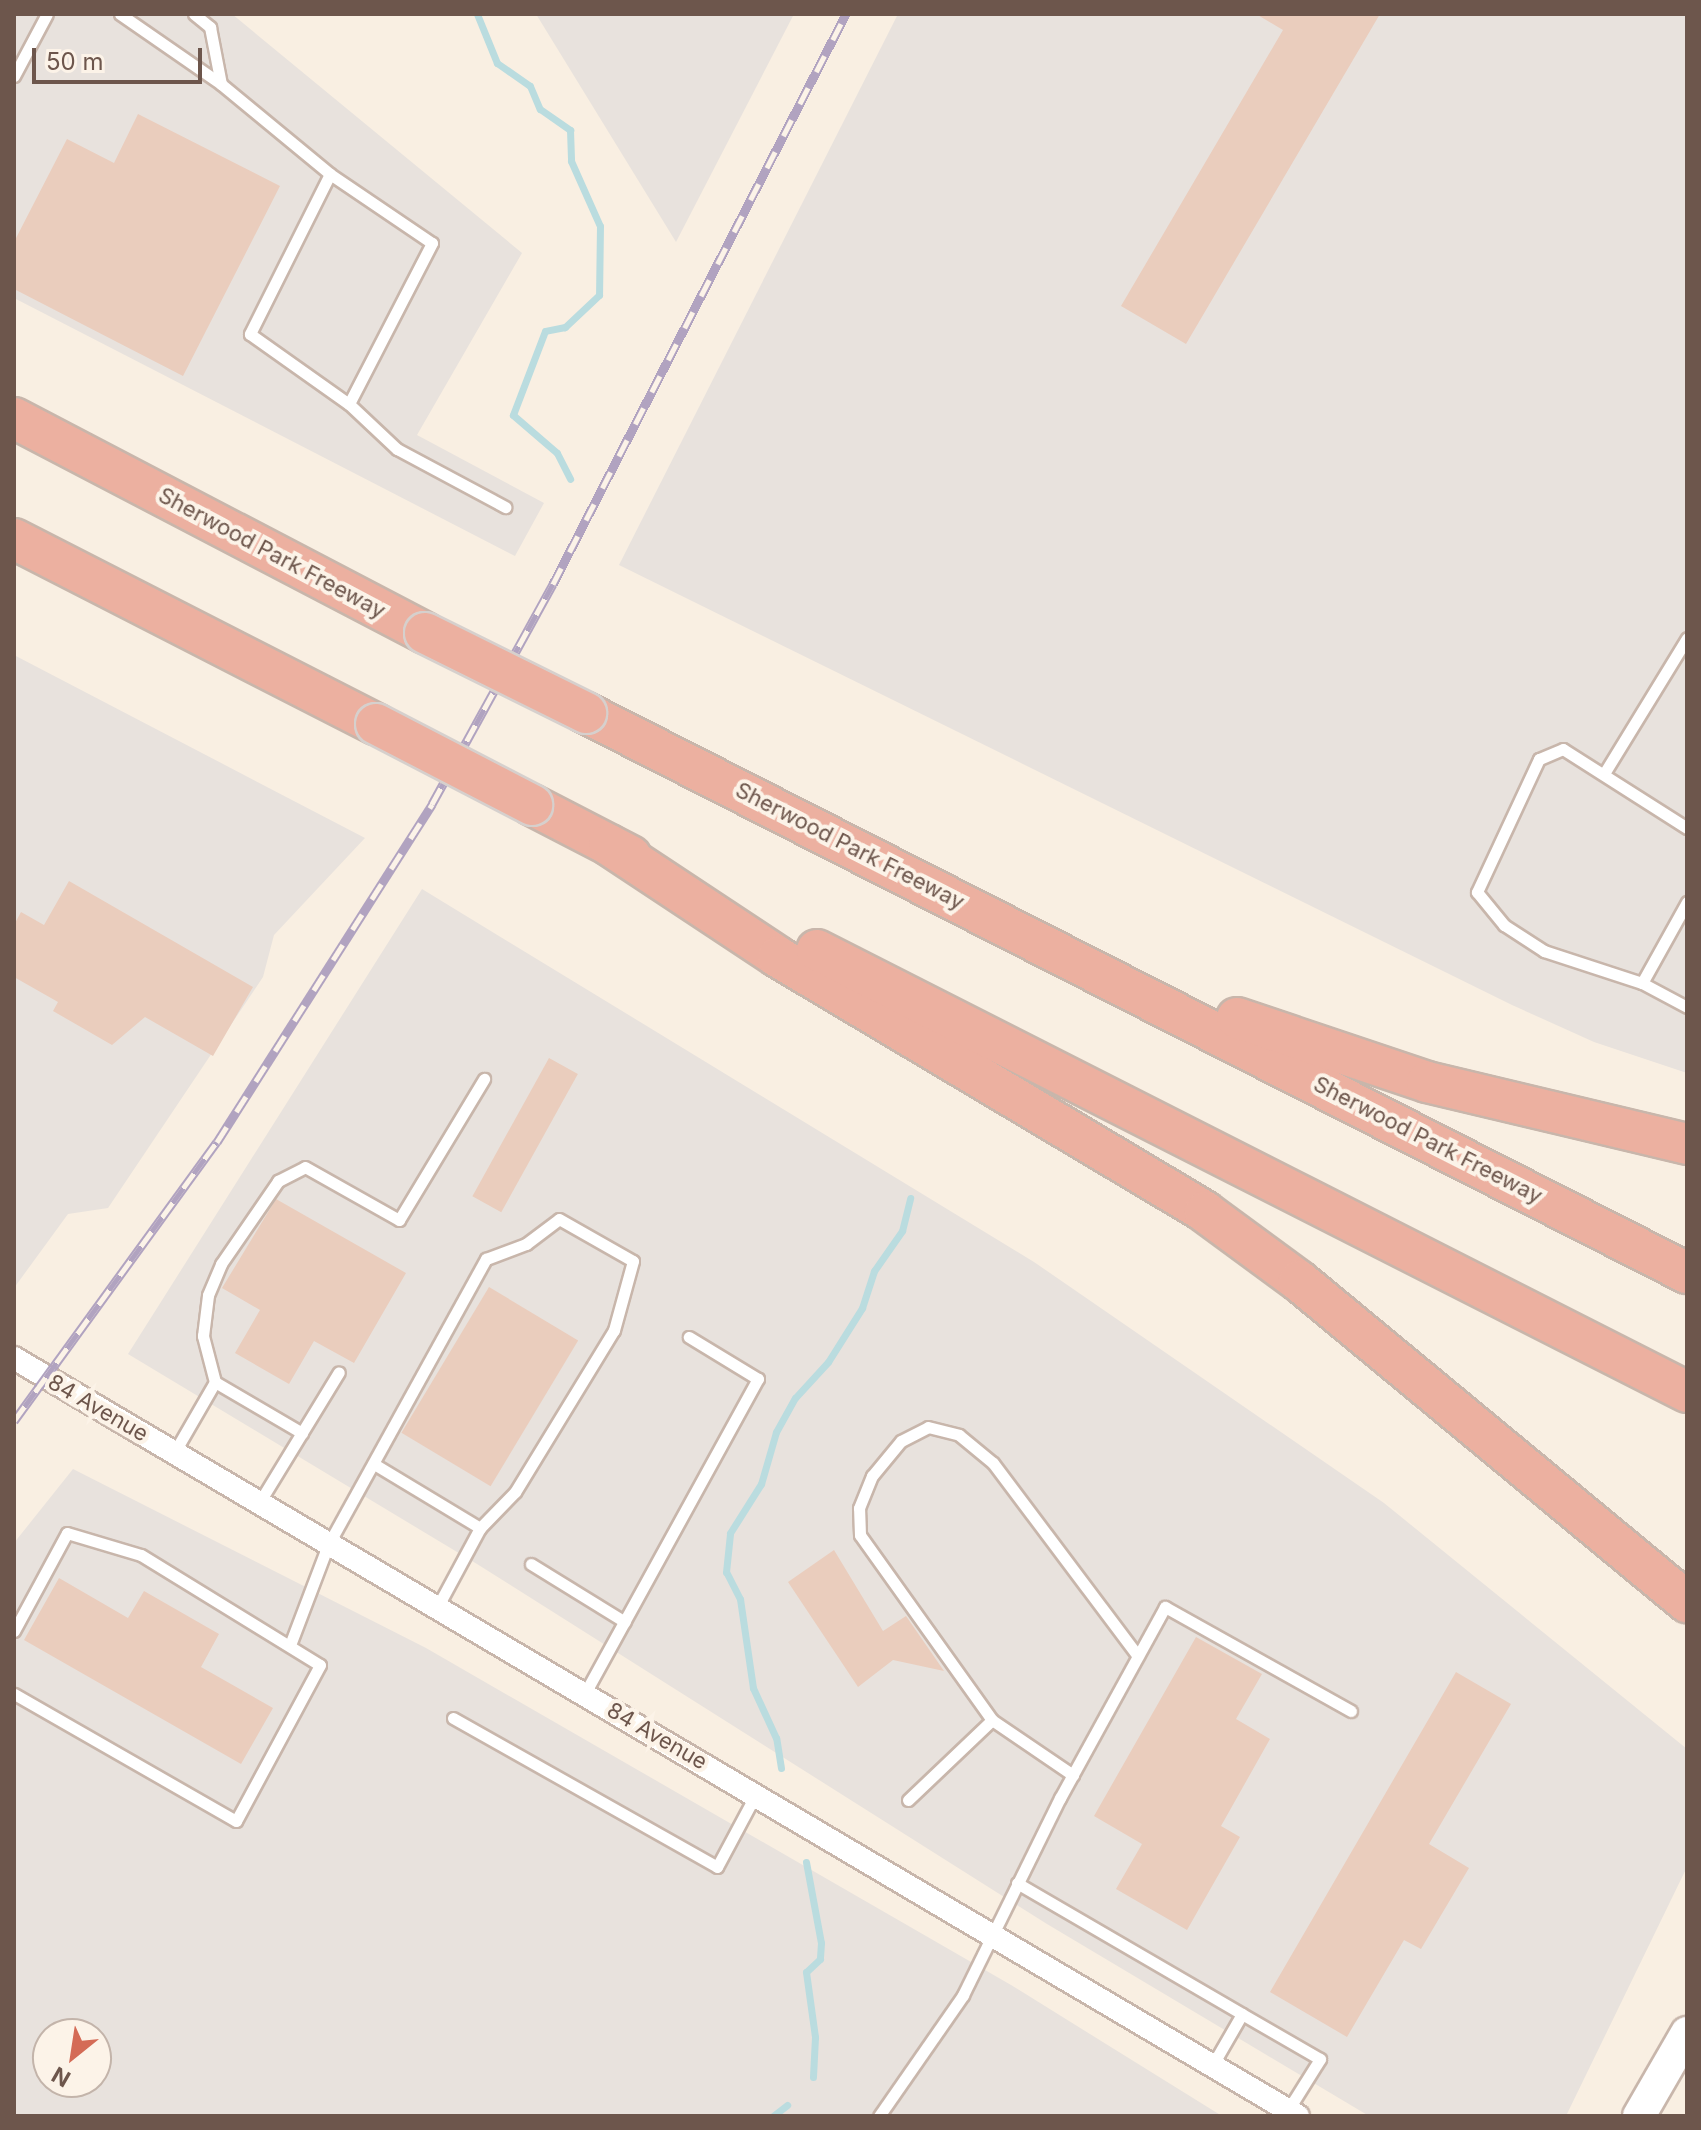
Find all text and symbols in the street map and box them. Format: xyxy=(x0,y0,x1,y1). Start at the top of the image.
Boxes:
scale bar xyxy=(36,32,206,82)
text: 50 m xyxy=(46,47,104,76)
street label: Sherwood Park Freeway xyxy=(154,482,390,624)
street label: Sherwood Park Freeway xyxy=(731,777,969,915)
street label: Sherwood Park Freeway xyxy=(1309,1071,1547,1209)
street label: 84 Avenue xyxy=(43,1369,153,1447)
street label: 84 Avenue xyxy=(602,1697,712,1775)
north arrow xyxy=(32,2018,112,2098)
text: N xyxy=(47,2062,75,2093)

